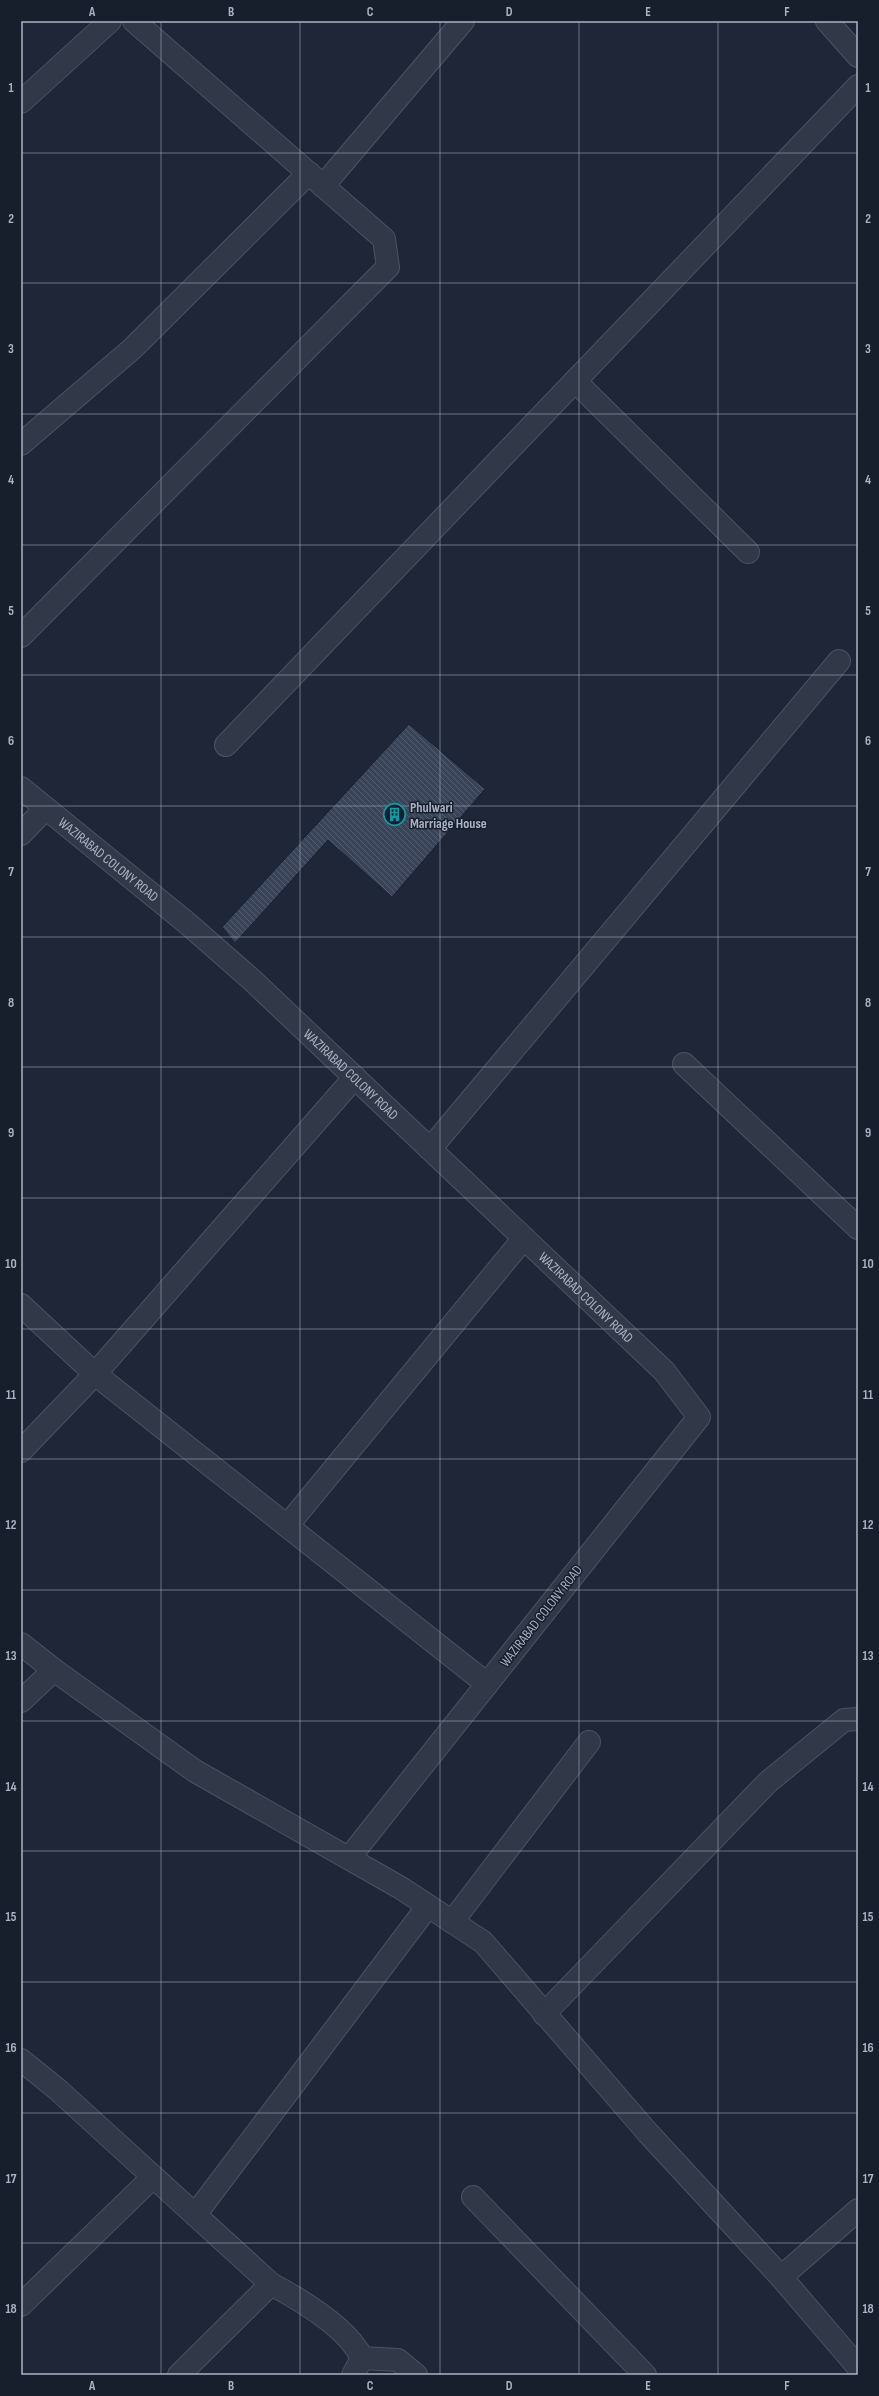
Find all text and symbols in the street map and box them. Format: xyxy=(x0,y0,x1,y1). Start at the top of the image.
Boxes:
text: A xyxy=(88,4,96,20)
text: B xyxy=(228,4,234,20)
text: C xyxy=(367,4,374,20)
text: D xyxy=(506,4,513,20)
text: E xyxy=(645,4,651,20)
text: F xyxy=(784,4,790,20)
text: 1 xyxy=(8,80,14,96)
text: 1 xyxy=(865,80,871,96)
text: 2 xyxy=(8,211,14,227)
text: 2 xyxy=(865,211,871,227)
text: 3 xyxy=(8,341,14,357)
text: 3 xyxy=(865,341,871,357)
text: 4 xyxy=(8,472,14,488)
text: 4 xyxy=(865,472,871,488)
text: 5 xyxy=(8,603,14,619)
text: 5 xyxy=(865,603,871,619)
text: 6 xyxy=(8,733,14,749)
text: 6 xyxy=(865,733,871,749)
place label: Phulwari Marriage House xyxy=(410,799,487,832)
building icon: Phulwari Marriage House xyxy=(382,802,408,828)
street label: WAZIRABAD COLONY ROAD xyxy=(55,814,162,905)
text: 7 xyxy=(8,864,14,880)
text: 7 xyxy=(865,864,871,880)
text: 8 xyxy=(8,995,14,1011)
text: 8 xyxy=(865,995,871,1011)
street label: WAZIRABAD COLONY ROAD xyxy=(300,1025,402,1123)
text: 9 xyxy=(8,1125,14,1141)
text: 9 xyxy=(865,1125,871,1141)
street label: WAZIRABAD COLONY ROAD xyxy=(535,1248,637,1346)
text: 10 xyxy=(5,1256,17,1272)
text: 10 xyxy=(862,1256,874,1272)
text: 11 xyxy=(6,1387,16,1403)
text: 11 xyxy=(863,1387,873,1403)
text: 12 xyxy=(6,1517,17,1533)
text: 12 xyxy=(863,1517,874,1533)
street label: WAZIRABAD COLONY ROAD xyxy=(496,1562,586,1670)
text: 13 xyxy=(6,1648,17,1664)
text: 13 xyxy=(863,1648,874,1664)
text: 14 xyxy=(5,1779,17,1795)
text: 14 xyxy=(862,1779,874,1795)
text: 15 xyxy=(6,1909,17,1925)
text: 15 xyxy=(863,1909,874,1925)
text: 16 xyxy=(5,2040,17,2056)
text: 16 xyxy=(862,2040,874,2056)
text: 17 xyxy=(6,2171,17,2187)
text: 17 xyxy=(863,2171,874,2187)
text: 18 xyxy=(5,2301,17,2317)
text: 18 xyxy=(862,2301,874,2317)
text: A xyxy=(88,2378,96,2394)
text: B xyxy=(228,2378,234,2394)
text: C xyxy=(367,2378,374,2394)
text: D xyxy=(506,2378,513,2394)
text: E xyxy=(645,2378,651,2394)
text: F xyxy=(784,2378,790,2394)

